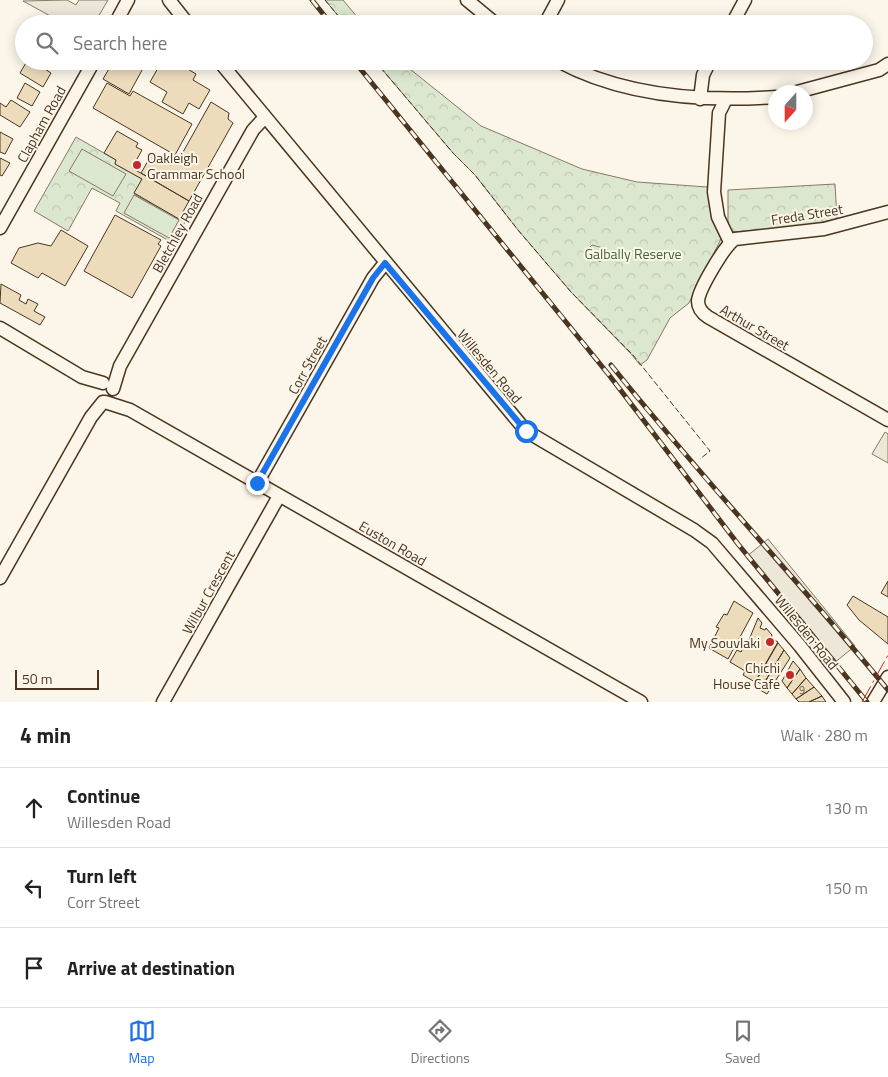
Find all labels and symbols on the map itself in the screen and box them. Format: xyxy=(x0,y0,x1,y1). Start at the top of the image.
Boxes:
street label: Clapham Road xyxy=(11,82,71,166)
north arrow xyxy=(768,85,813,130)
place label: Oakleigh Grammar School xyxy=(147,147,245,184)
marker: Oakleigh Grammar School xyxy=(131,159,143,171)
street label: Bletchley Road xyxy=(147,190,207,276)
street label: Freda Street xyxy=(770,198,844,230)
park label: Galbally Reserve xyxy=(584,243,682,264)
street label: Arthur Street xyxy=(716,299,794,355)
street label: Willesden Road xyxy=(453,324,527,408)
street label: Corr Street xyxy=(282,332,332,398)
route start xyxy=(515,420,538,443)
route end xyxy=(246,472,269,495)
street label: Euston Road xyxy=(355,515,431,571)
street label: Wilbur Crescent xyxy=(176,546,240,638)
street label: Willesden Road xyxy=(770,590,844,674)
place label: My Souvlaki xyxy=(689,632,760,653)
marker: My Souvlaki xyxy=(764,636,776,648)
place label: Chichi House Cafe xyxy=(713,657,780,694)
scale bar xyxy=(15,667,99,690)
marker: Chichi House Cafe xyxy=(784,669,796,681)
house number: 9 xyxy=(799,682,805,698)

